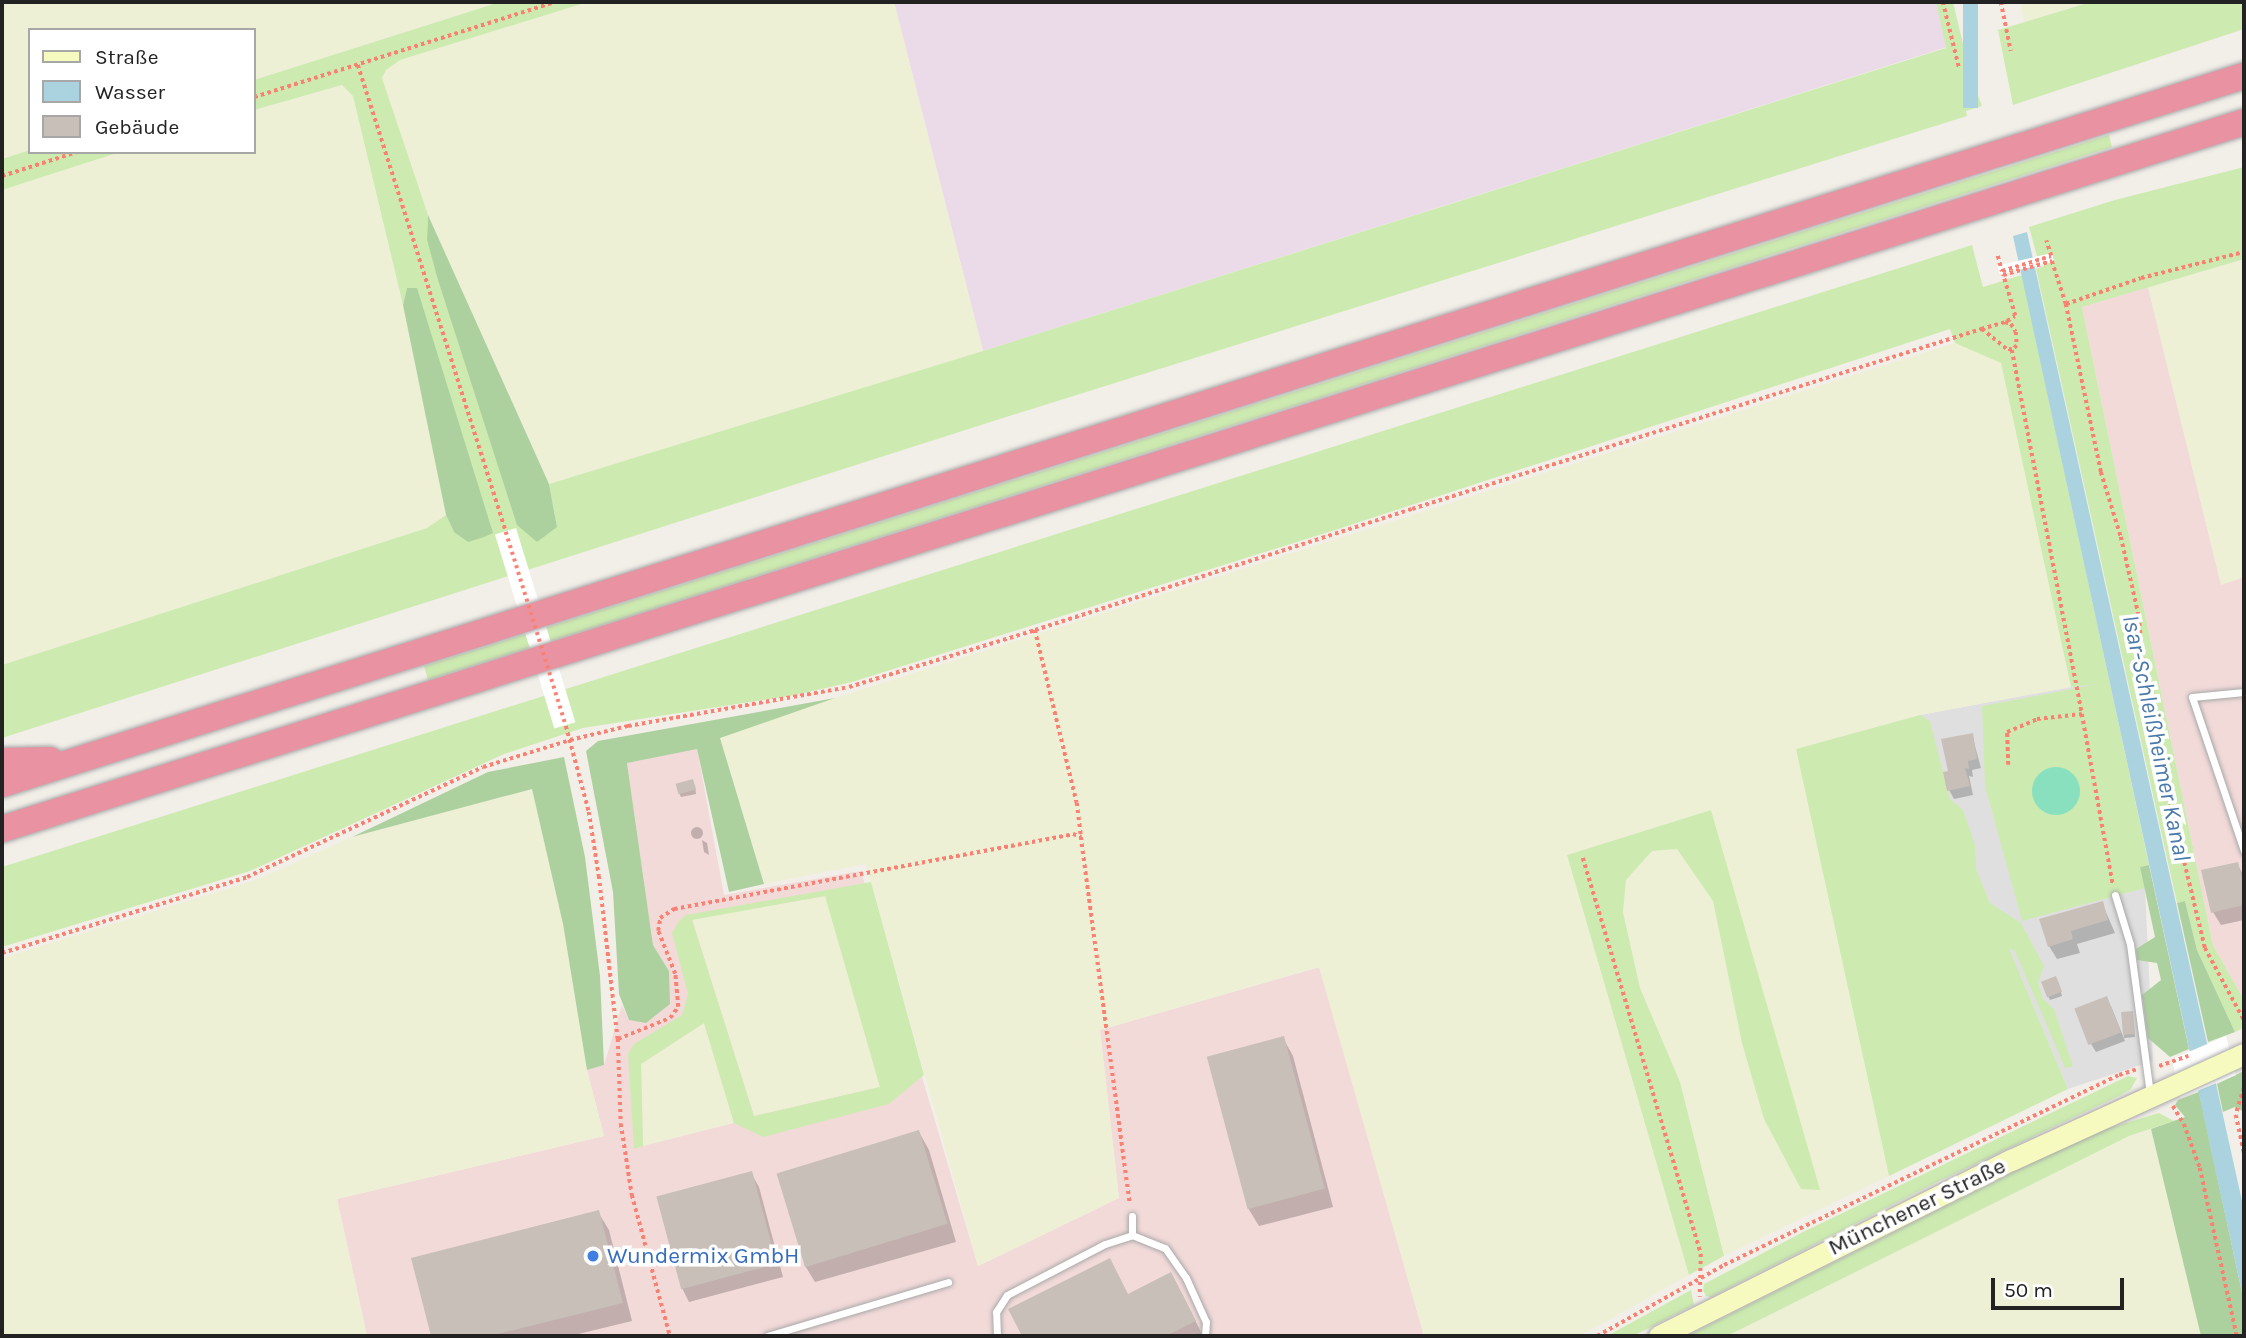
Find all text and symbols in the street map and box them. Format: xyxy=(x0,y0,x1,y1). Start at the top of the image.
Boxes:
legend xyxy=(28,28,256,154)
text: Straße xyxy=(95,45,158,69)
text: Wasser xyxy=(95,80,165,104)
text: Gebäude xyxy=(95,115,179,139)
water label: Isar-Schleißheimer Kanal xyxy=(2116,612,2196,864)
street label: Münchener Straße xyxy=(1824,1152,2010,1262)
place label: Wundermix GmbH xyxy=(607,1242,799,1270)
marker: Wundermix GmbH xyxy=(585,1248,601,1264)
scale bar xyxy=(1994,1264,2127,1308)
text: 50 m xyxy=(2004,1278,2053,1302)

